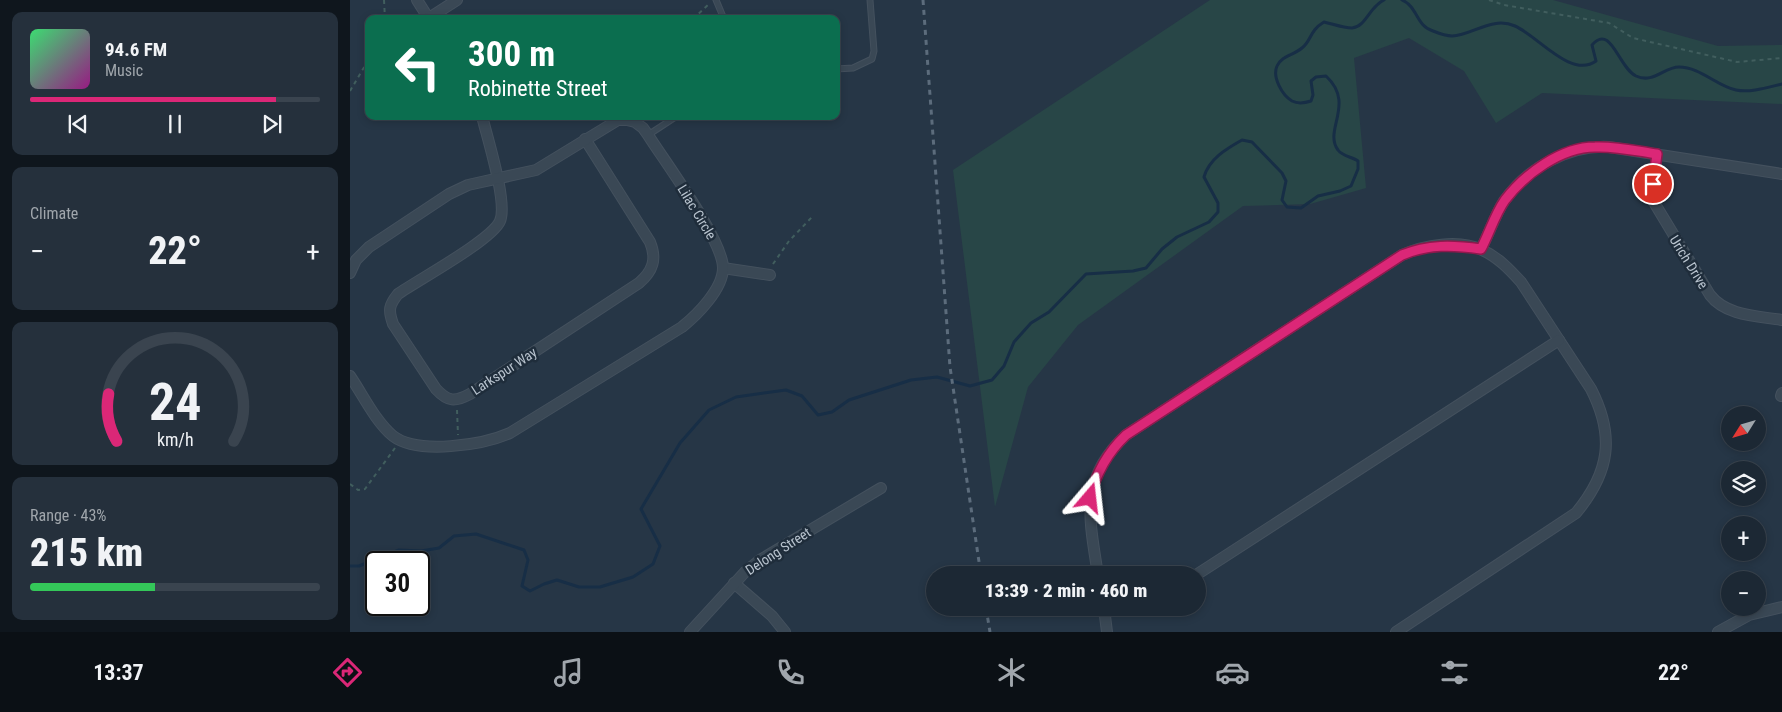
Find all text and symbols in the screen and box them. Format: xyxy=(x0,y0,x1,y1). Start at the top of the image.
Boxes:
text: 300 m xyxy=(468,34,555,75)
icon: left xyxy=(385,35,450,100)
text: 94.6 FM xyxy=(105,38,167,61)
text: Music xyxy=(105,61,143,80)
text: Robinette Street xyxy=(468,76,608,101)
icon: previous xyxy=(64,110,92,138)
icon: pause xyxy=(161,110,189,138)
icon: next xyxy=(258,110,286,138)
pin xyxy=(1632,163,1674,205)
icon: arrive xyxy=(1639,170,1667,198)
street label: Lilac Circle xyxy=(674,182,720,243)
text: Climate xyxy=(30,204,78,223)
text: 22° xyxy=(148,229,202,273)
street label: Urich Drive xyxy=(1666,232,1712,292)
text: − xyxy=(30,235,44,268)
text: + xyxy=(306,235,320,268)
street label: Larkspur Way xyxy=(468,344,540,398)
text: 24 xyxy=(149,372,201,433)
north arrow xyxy=(1721,406,1766,451)
map controls xyxy=(1721,406,1766,616)
text: km/h xyxy=(157,429,193,450)
button: layers xyxy=(1721,461,1766,506)
position arrow xyxy=(1063,471,1115,523)
text: Range · 43% xyxy=(30,506,106,525)
button: + xyxy=(1721,516,1766,561)
street label: Delong Street xyxy=(742,524,814,578)
text: 215 km xyxy=(30,531,143,575)
speed limit sign: 30 xyxy=(365,551,430,616)
button: − xyxy=(1721,571,1766,616)
text: 13:39 · 2 min · 460 m xyxy=(985,579,1147,602)
icon: directions xyxy=(330,655,365,690)
icon: music xyxy=(551,655,586,690)
icon: phone xyxy=(773,655,808,690)
icon: climate xyxy=(994,655,1029,690)
icon: car xyxy=(1215,655,1250,690)
icon: filters xyxy=(1437,655,1472,690)
text: 13:37 xyxy=(93,660,144,685)
text: 22° xyxy=(1658,660,1689,685)

